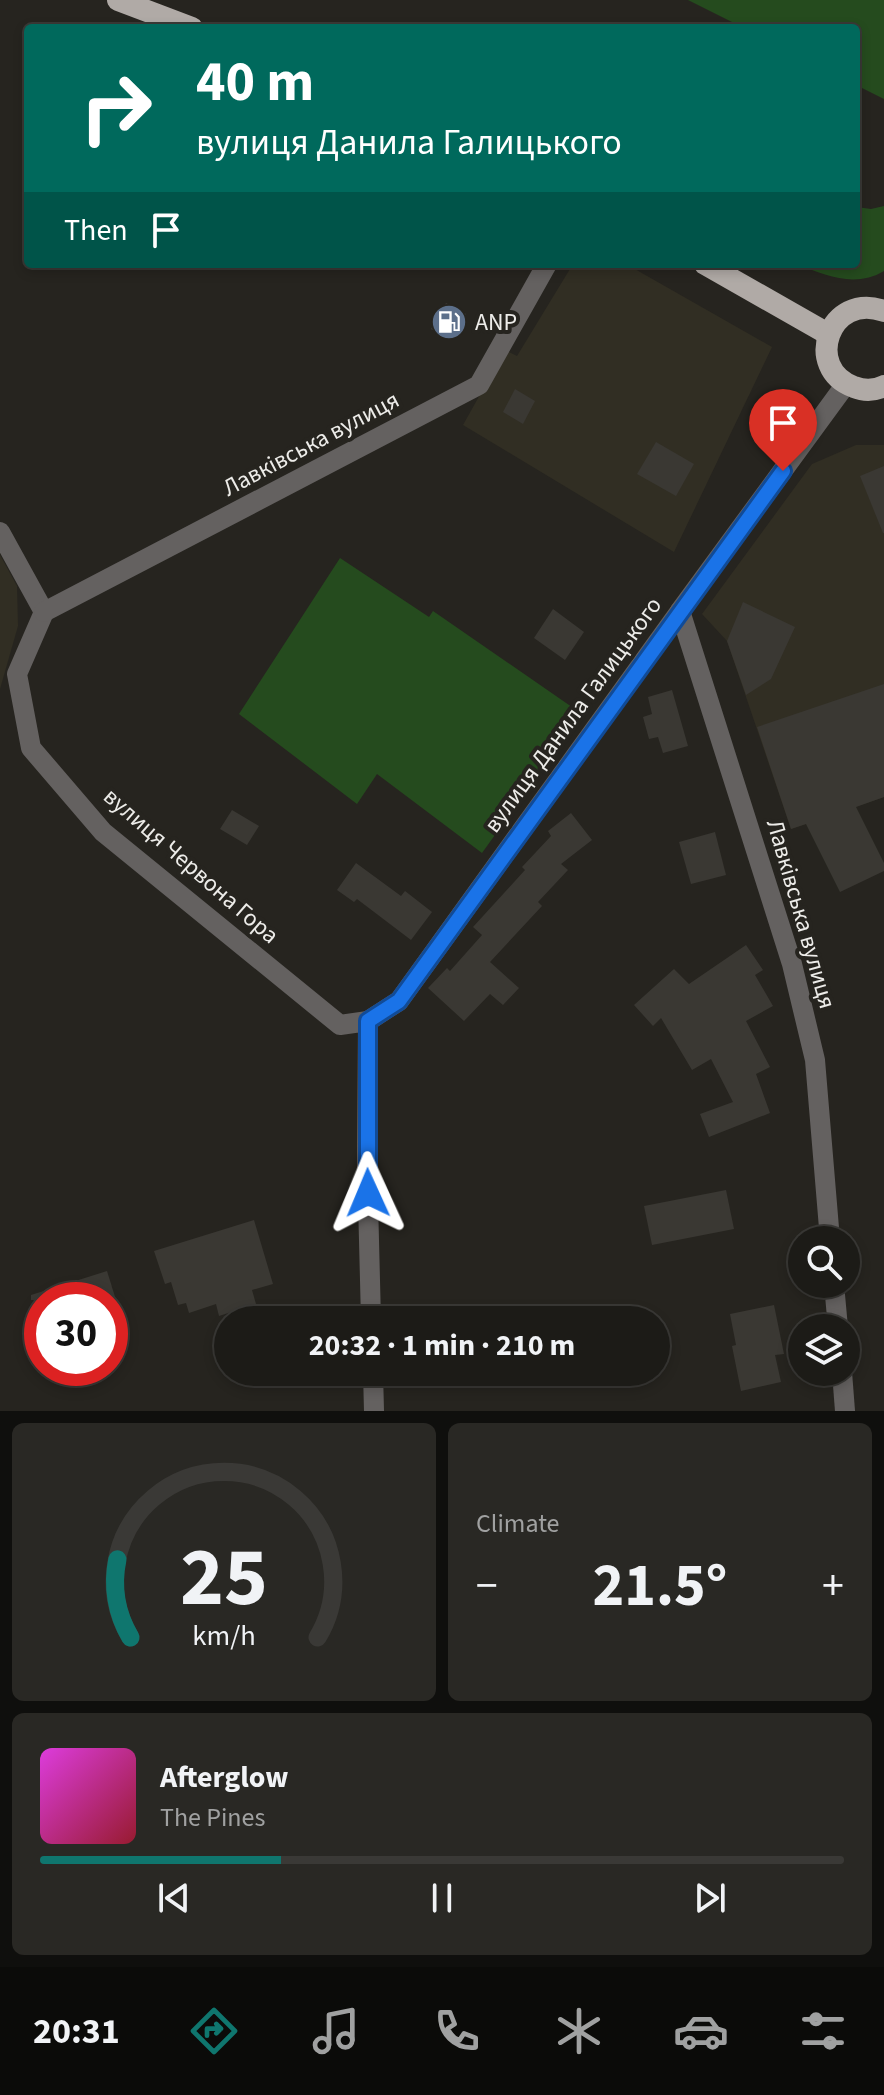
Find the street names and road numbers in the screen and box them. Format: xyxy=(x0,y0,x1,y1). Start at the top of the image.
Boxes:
street label: Лавківська вулиця xyxy=(216,383,406,505)
street label: вулиця Данила Галицького xyxy=(475,590,671,840)
street label: вулиця Червона Гора xyxy=(95,780,287,952)
street label: Лавківська вулиця xyxy=(757,815,845,1013)

